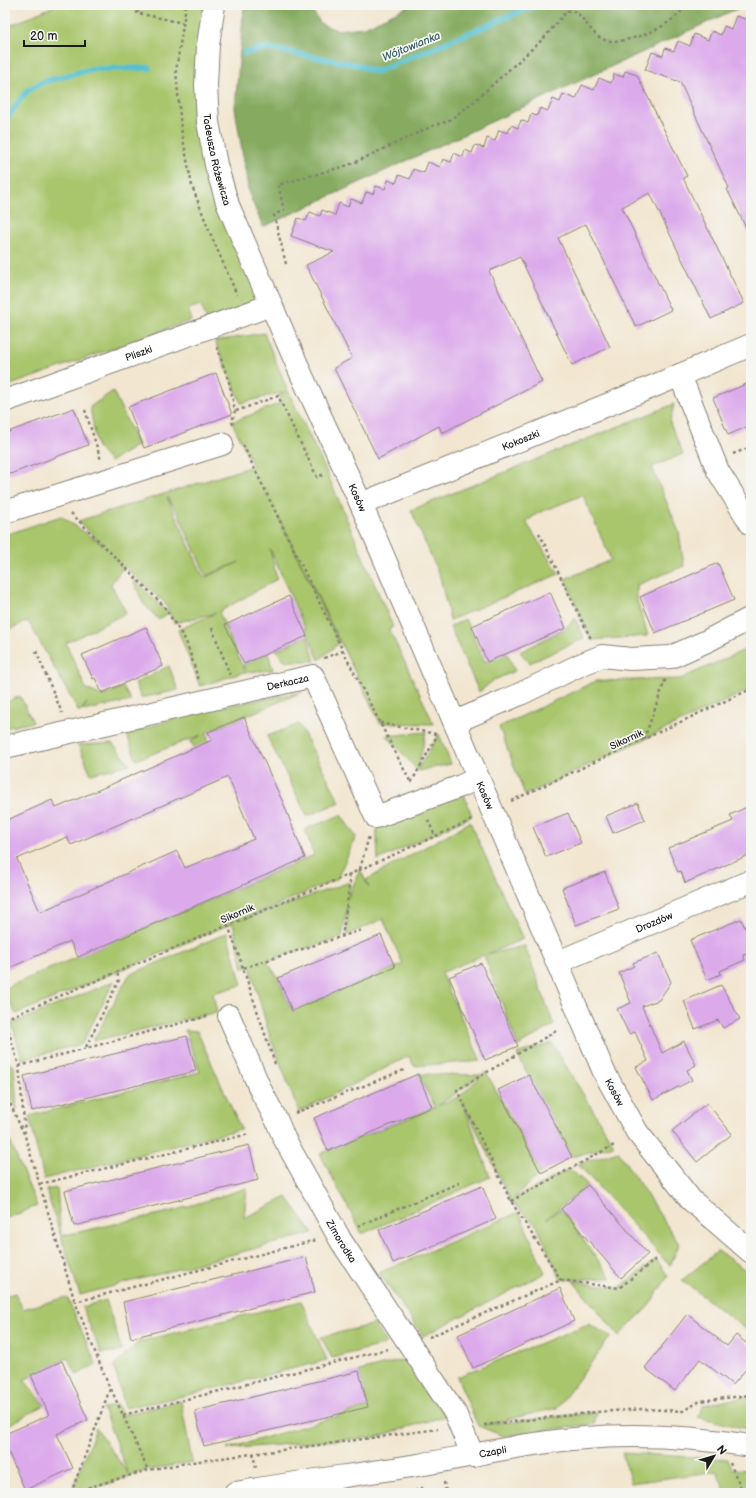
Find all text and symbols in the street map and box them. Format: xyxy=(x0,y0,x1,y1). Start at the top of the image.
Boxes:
scale bar xyxy=(24,22,85,48)
text: 20 m xyxy=(30,29,57,44)
water label: Wójtowianka xyxy=(380,29,442,64)
street label: Tadeusza Różewicza xyxy=(201,113,233,207)
street label: Pliszki xyxy=(124,343,154,364)
street label: Kokoszki xyxy=(500,428,541,454)
street label: Kosów xyxy=(345,482,369,514)
street label: Derkacza xyxy=(266,672,310,693)
street label: Sikornik xyxy=(608,727,645,753)
street label: Kosów xyxy=(473,780,496,812)
street label: Sikornik xyxy=(219,901,256,926)
street label: Drozdów xyxy=(634,909,675,936)
street label: Kosów xyxy=(602,1077,627,1109)
street label: Zimorodka xyxy=(323,1217,359,1265)
north arrow xyxy=(694,1436,734,1476)
text: N xyxy=(714,1443,729,1457)
street label: Czapli xyxy=(478,1444,508,1461)

